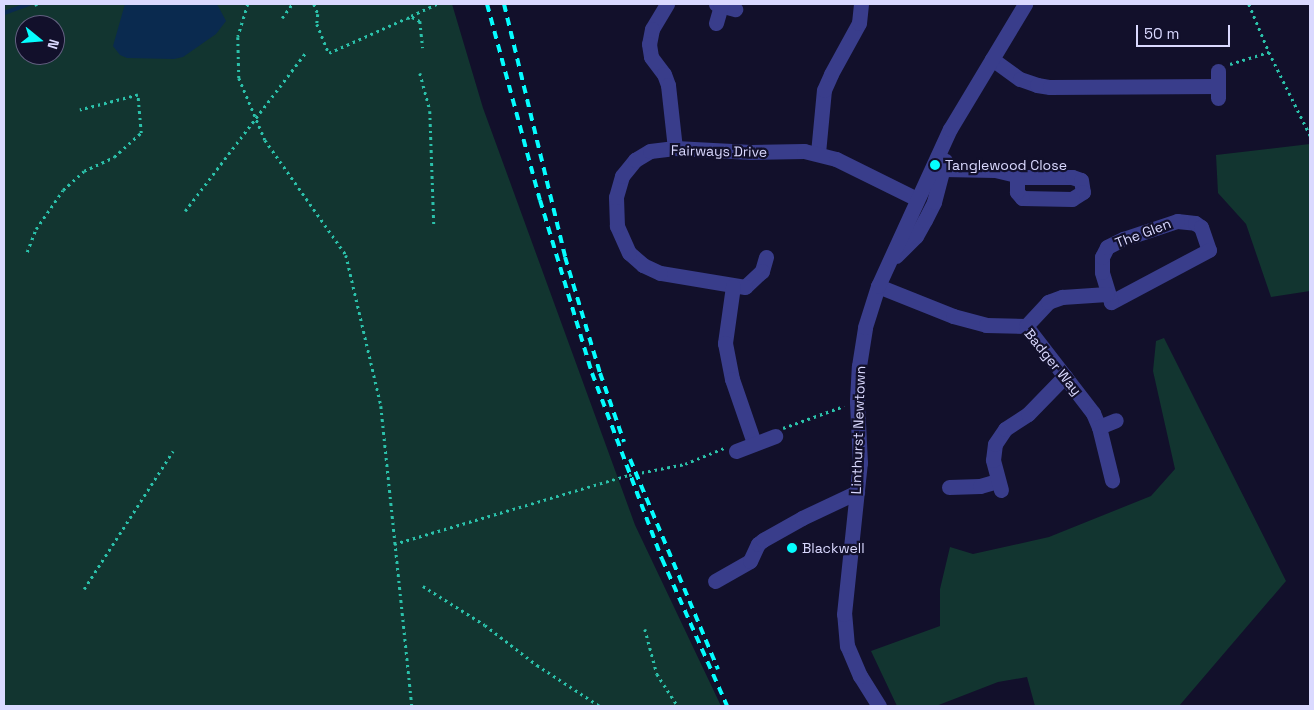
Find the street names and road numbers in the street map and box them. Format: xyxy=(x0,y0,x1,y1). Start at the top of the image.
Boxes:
street label: Fairways Drive xyxy=(671,142,767,160)
street label: The Glen xyxy=(1113,215,1173,251)
street label: Badger Way xyxy=(1021,325,1085,399)
street label: Linthurst Newtown xyxy=(847,365,869,495)

